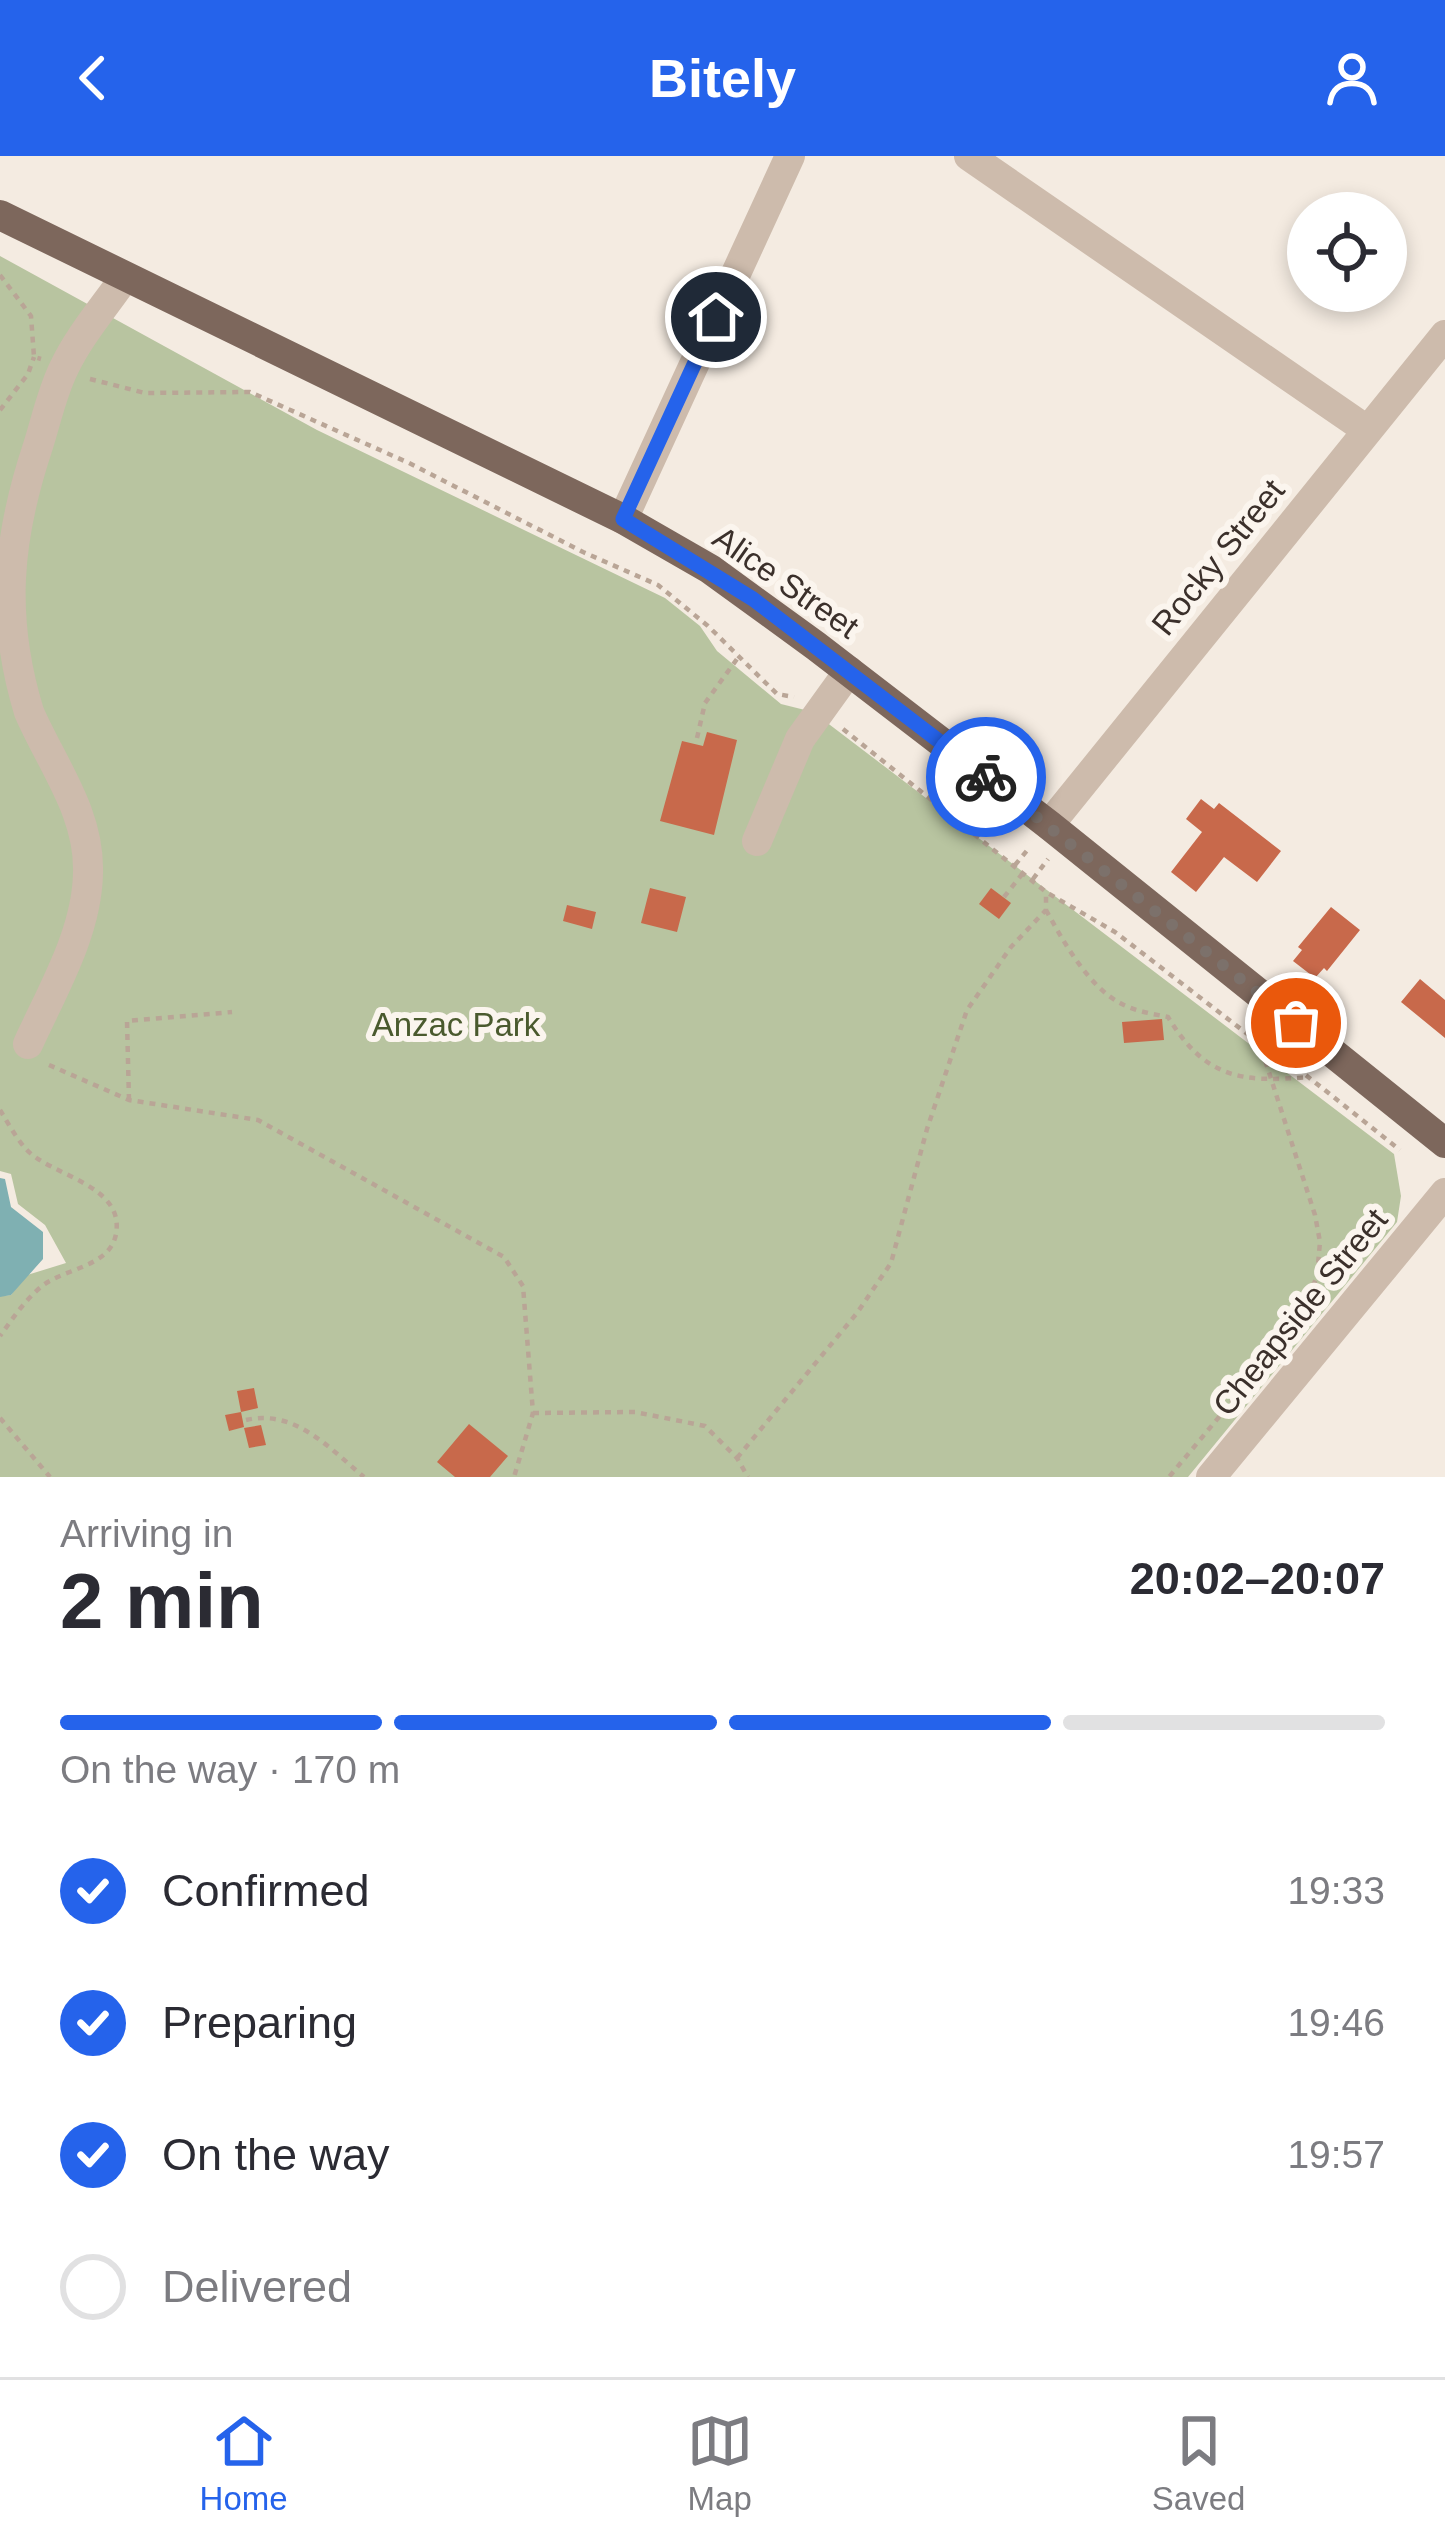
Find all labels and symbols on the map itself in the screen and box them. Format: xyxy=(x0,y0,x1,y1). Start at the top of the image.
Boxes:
pin xyxy=(665,266,767,368)
street label: Rocky Street xyxy=(1144,472,1292,642)
street label: Alice Street xyxy=(706,518,866,646)
courier xyxy=(926,717,1046,837)
pin xyxy=(1245,972,1347,1074)
park label: Anzac Park xyxy=(372,1006,541,1043)
street label: Cheapside Street xyxy=(1205,1201,1395,1423)

